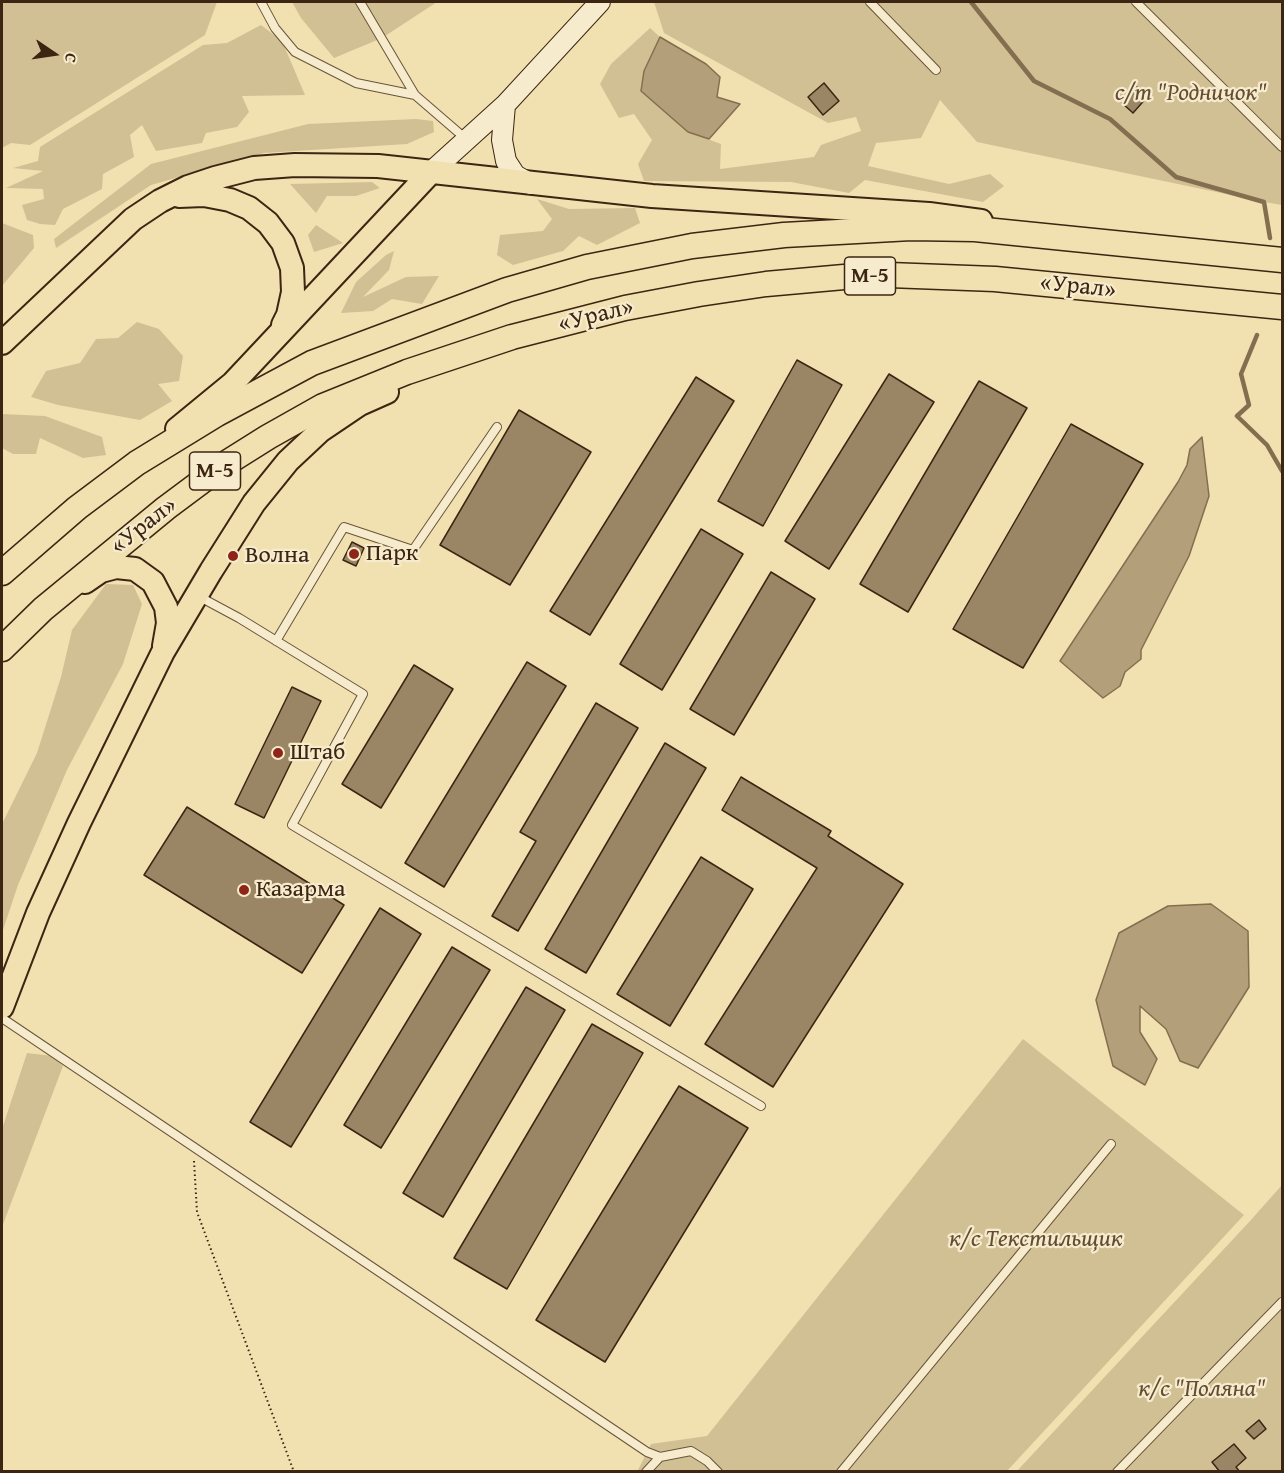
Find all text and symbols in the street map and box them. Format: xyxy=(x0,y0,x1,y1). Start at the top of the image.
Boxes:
north arrow xyxy=(24,24,84,84)
text: С xyxy=(59,51,84,65)
park label: с/т "Родничок" xyxy=(1115,80,1267,108)
road number: М-5 xyxy=(844,257,896,295)
street label: «Урал» xyxy=(1039,269,1117,305)
street label: «Урал» xyxy=(556,293,636,339)
road number: М-5 xyxy=(190,452,240,490)
street label: «Урал» xyxy=(105,491,183,561)
place label: Парк xyxy=(366,540,418,568)
place label: Волна xyxy=(245,542,309,570)
marker: Парк xyxy=(347,547,361,561)
marker: Волна xyxy=(226,549,240,563)
place label: Штаб xyxy=(290,739,345,767)
marker: Штаб xyxy=(271,746,285,760)
place label: Казарма xyxy=(256,876,346,904)
marker: Казарма xyxy=(237,883,251,897)
park label: к/с Текстильщик xyxy=(949,1226,1123,1254)
park label: к/с "Поляна" xyxy=(1138,1376,1266,1404)

